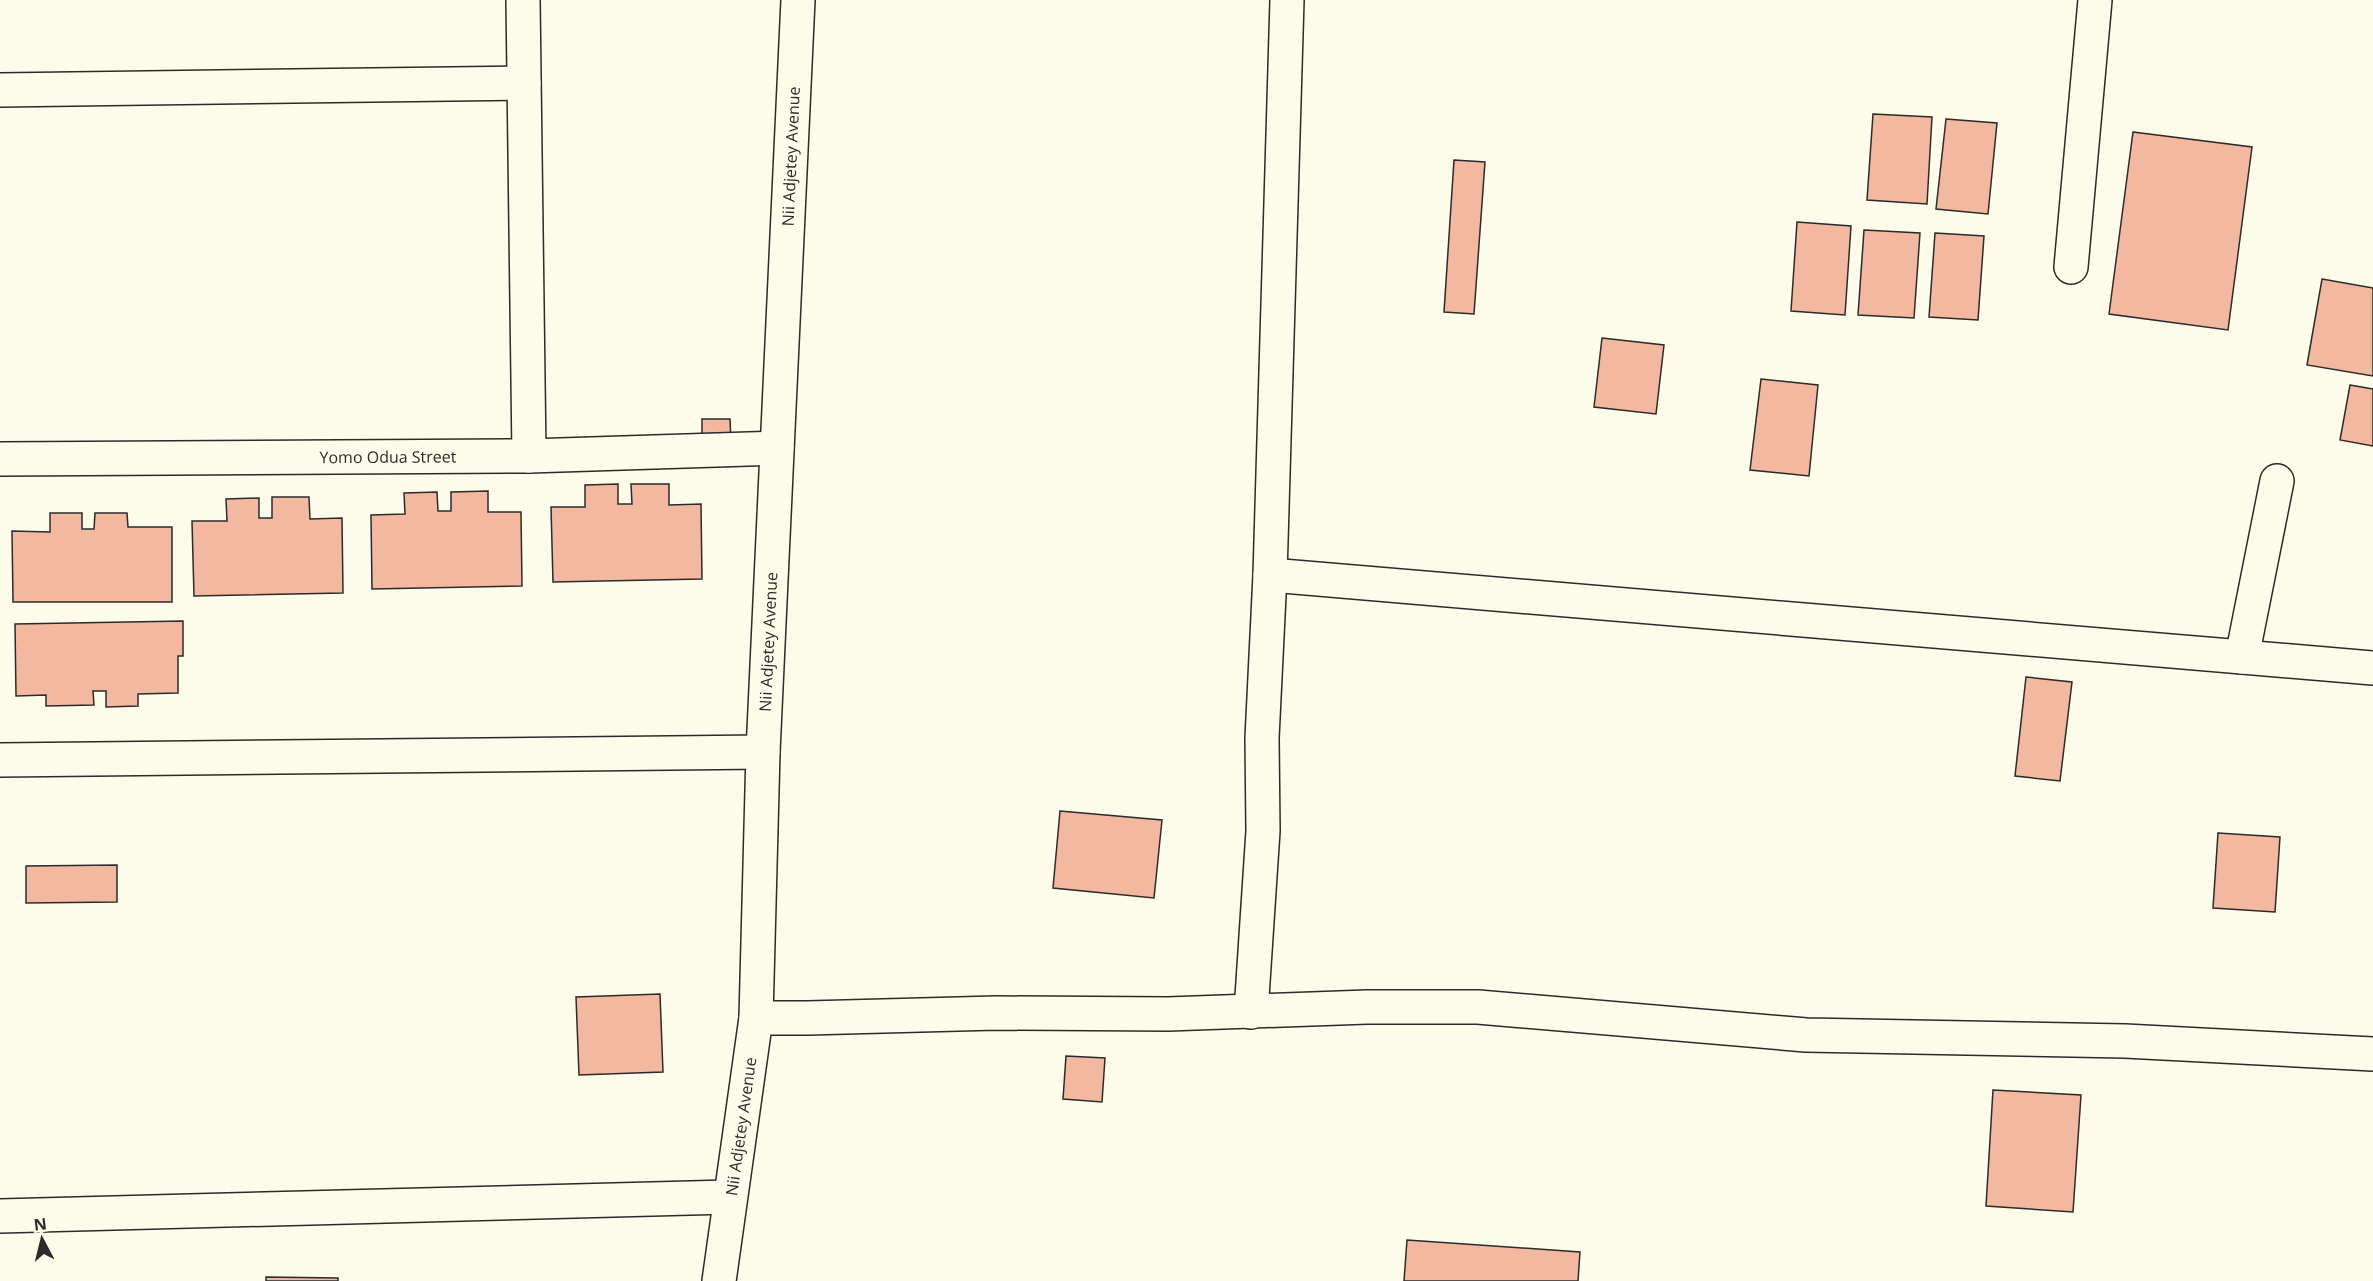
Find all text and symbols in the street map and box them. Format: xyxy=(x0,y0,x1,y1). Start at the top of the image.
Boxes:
street label: Nii Adjetey Avenue xyxy=(776,86,805,227)
street label: Yomo Odua Street xyxy=(319,445,457,468)
street label: Nii Adjetey Avenue xyxy=(754,571,782,712)
street label: Nii Adjetey Avenue xyxy=(720,1056,761,1197)
north arrow xyxy=(12,1209,72,1269)
text: N xyxy=(32,1212,48,1236)

